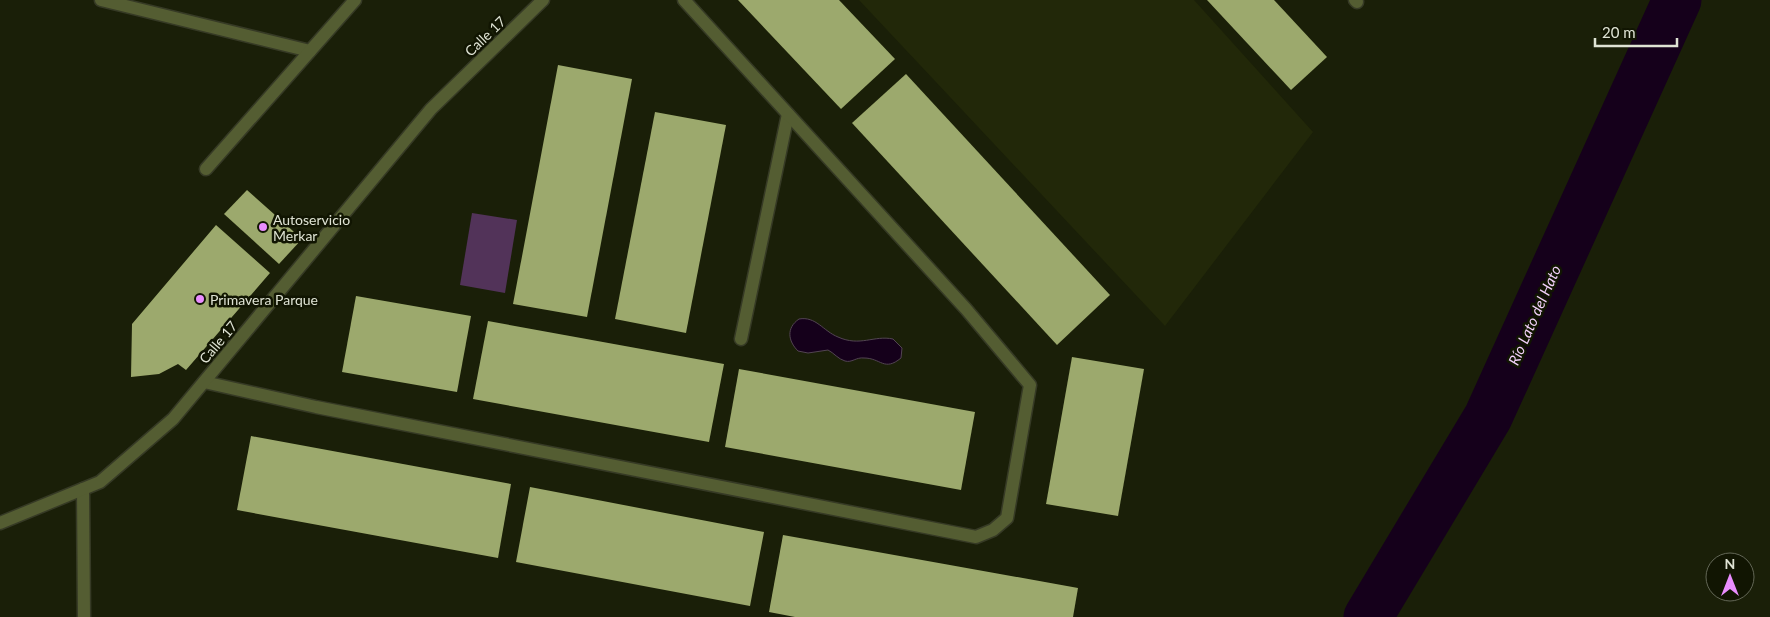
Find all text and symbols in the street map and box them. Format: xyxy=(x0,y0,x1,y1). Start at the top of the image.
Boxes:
street label: Calle 17 xyxy=(461,12,509,60)
scale bar xyxy=(1595,15,1678,47)
text: 20 m xyxy=(1602,23,1636,41)
place label: Autoservicio Merkar xyxy=(273,211,350,244)
marker: Autoservicio Merkar xyxy=(257,221,269,233)
water label: Río Lato del Hato xyxy=(1504,262,1564,368)
place label: Primavera Parque xyxy=(210,291,318,308)
marker: Primavera Parque xyxy=(194,293,206,305)
street label: Calle 17 xyxy=(195,317,241,367)
north arrow xyxy=(1705,552,1755,602)
text: N xyxy=(1725,555,1735,572)

